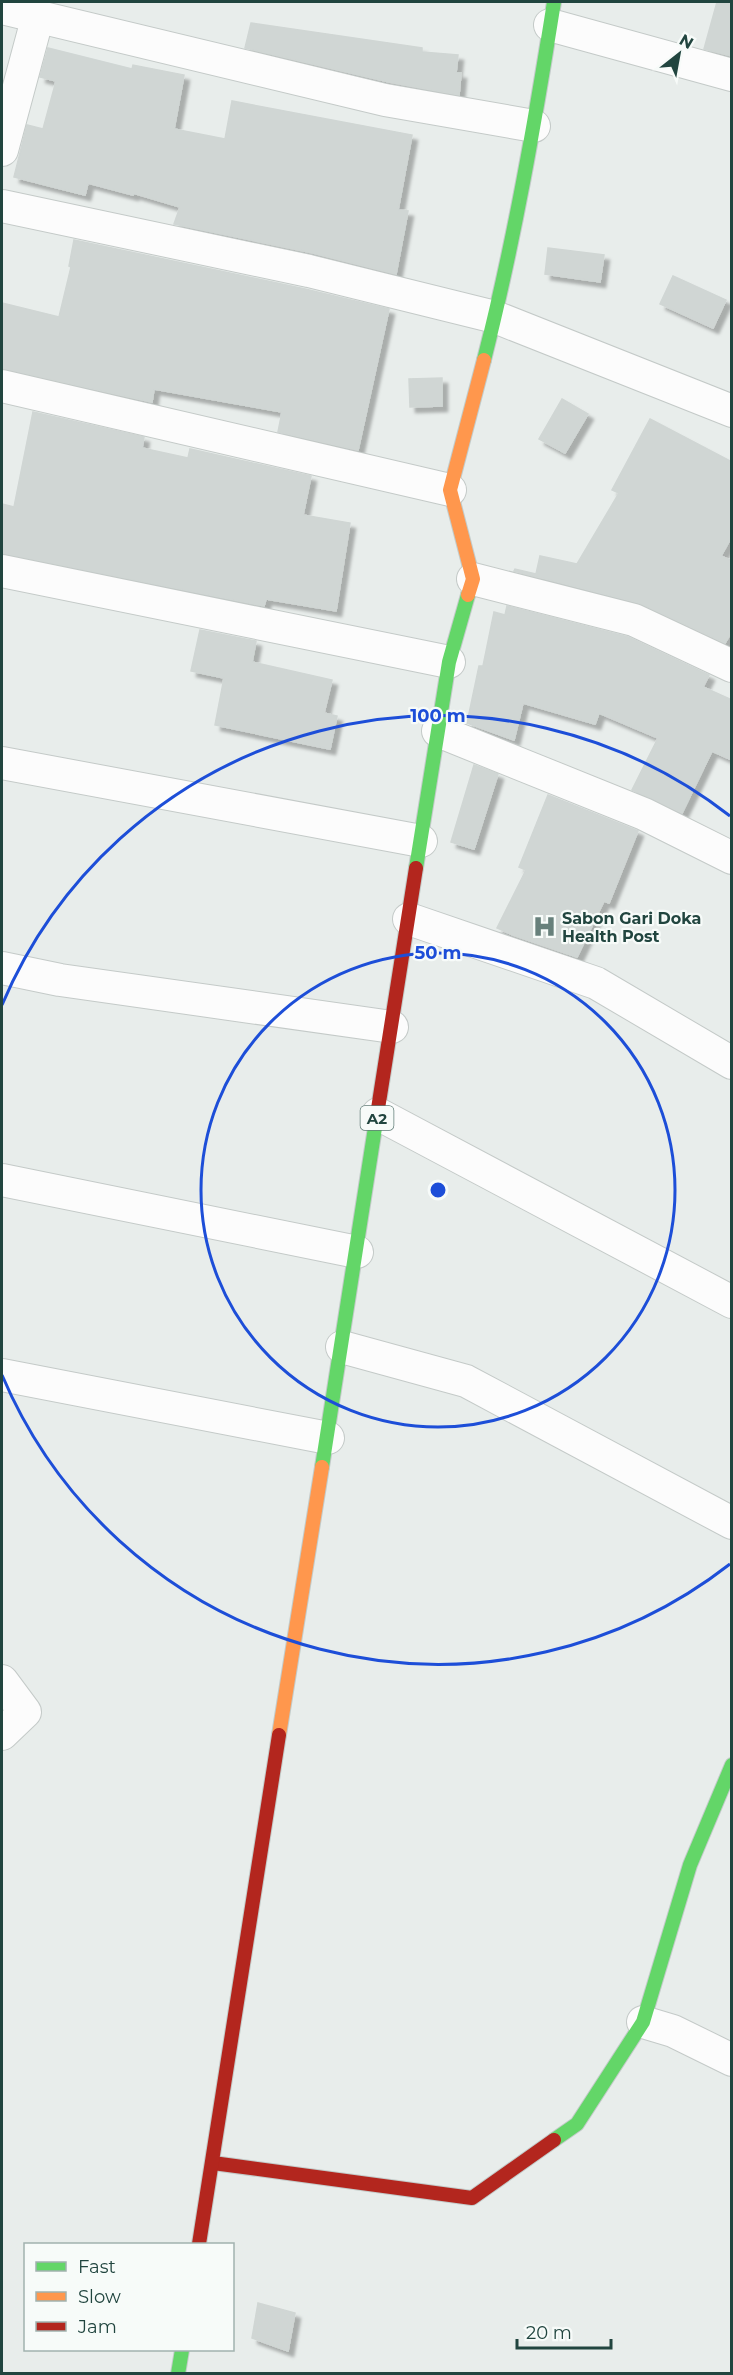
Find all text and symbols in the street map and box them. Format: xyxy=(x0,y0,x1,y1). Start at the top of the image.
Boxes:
north arrow xyxy=(649,24,709,84)
text: N xyxy=(676,30,697,53)
text: 100 m xyxy=(410,705,466,727)
place label: Sabon Gari Doka Health Post xyxy=(562,909,701,946)
hospital icon: Sabon Gari Doka Health Post xyxy=(531,914,557,940)
text: 50 m xyxy=(415,942,461,964)
road number: A2 xyxy=(360,1106,394,1130)
centre of rings xyxy=(428,1180,448,1200)
legend xyxy=(24,2243,234,2351)
text: Fast xyxy=(78,2256,116,2278)
text: Slow xyxy=(78,2286,121,2308)
scale bar xyxy=(517,2312,612,2350)
text: Jam xyxy=(77,2316,117,2338)
text: 20 m xyxy=(526,2322,572,2344)

